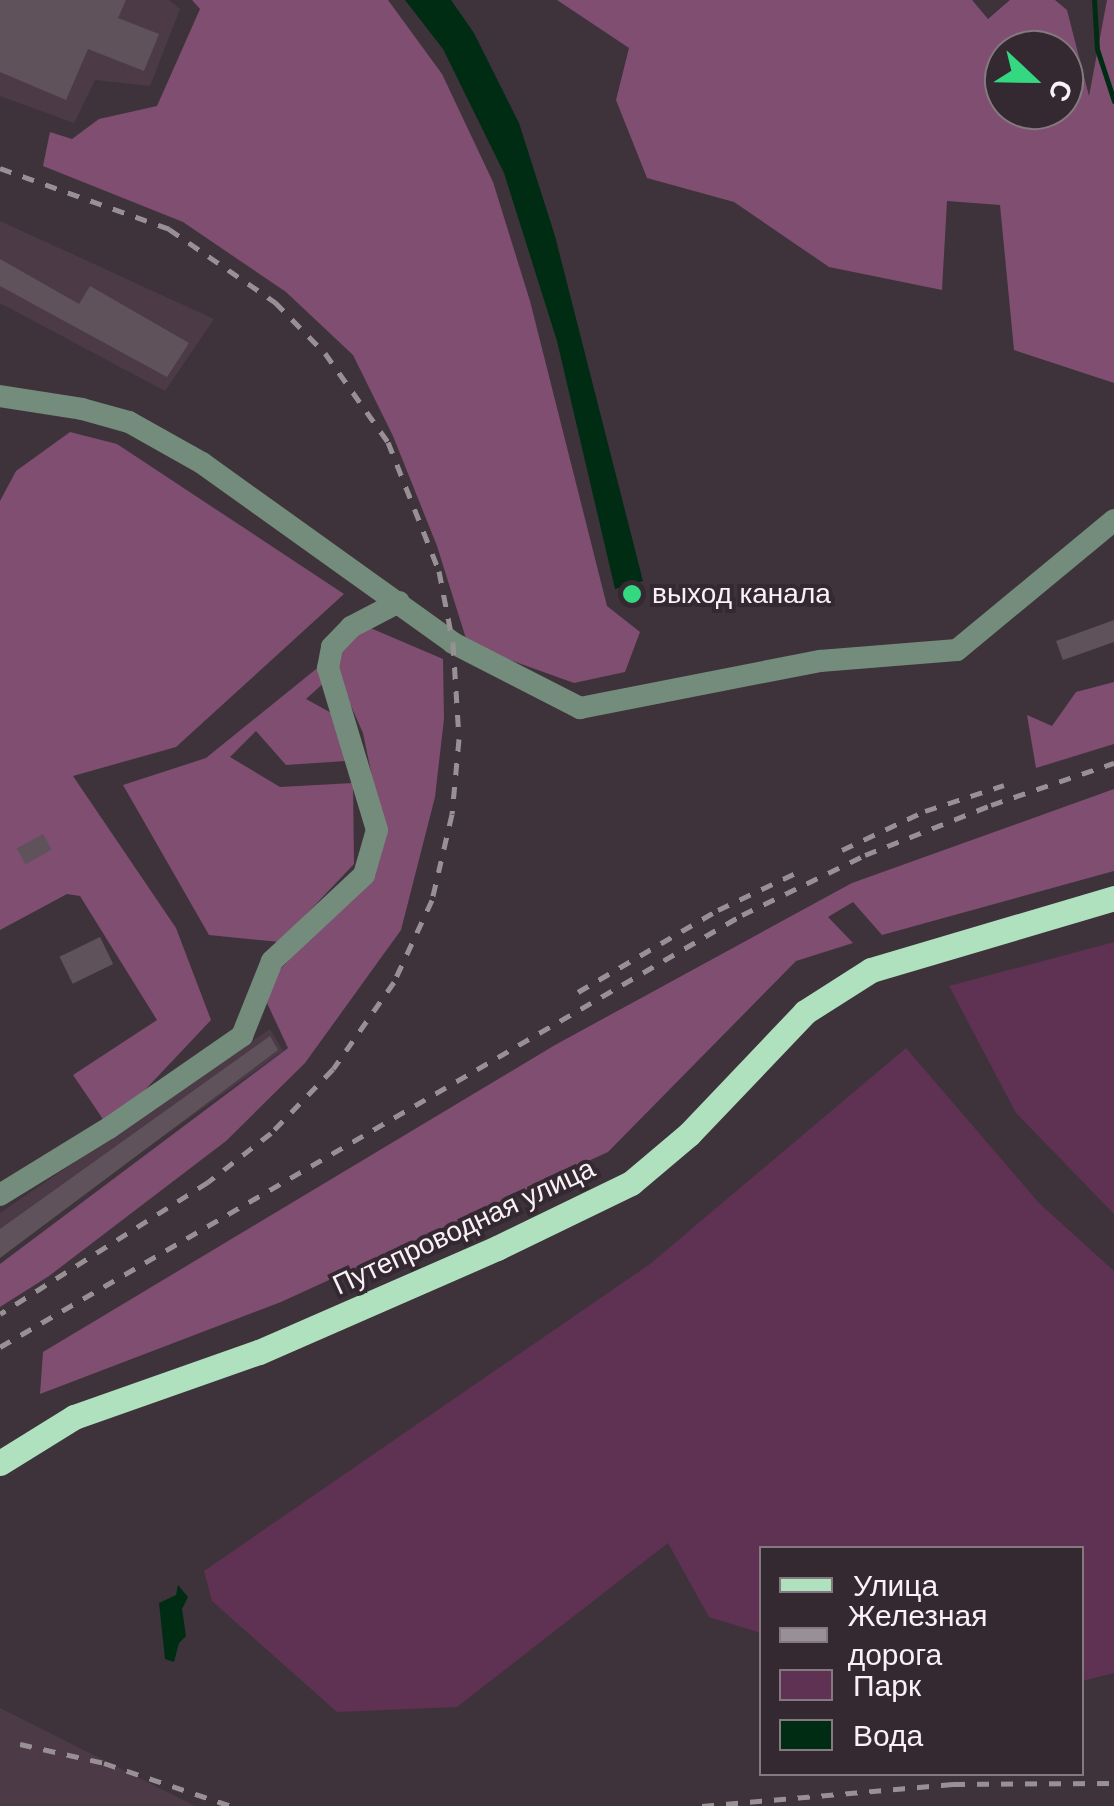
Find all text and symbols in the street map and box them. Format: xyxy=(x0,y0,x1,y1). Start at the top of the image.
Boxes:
north arrow xyxy=(984,30,1084,130)
text: С xyxy=(1039,74,1081,107)
place label: выход канала xyxy=(652,577,831,611)
marker: выход канала xyxy=(621,583,643,605)
street label: Путепроводная улица xyxy=(328,1152,600,1302)
legend xyxy=(759,1546,1084,1776)
text: Улица xyxy=(853,1566,938,1605)
text: Железная дорога xyxy=(848,1596,987,1674)
text: Парк xyxy=(853,1666,921,1705)
text: Вода xyxy=(853,1716,923,1755)

